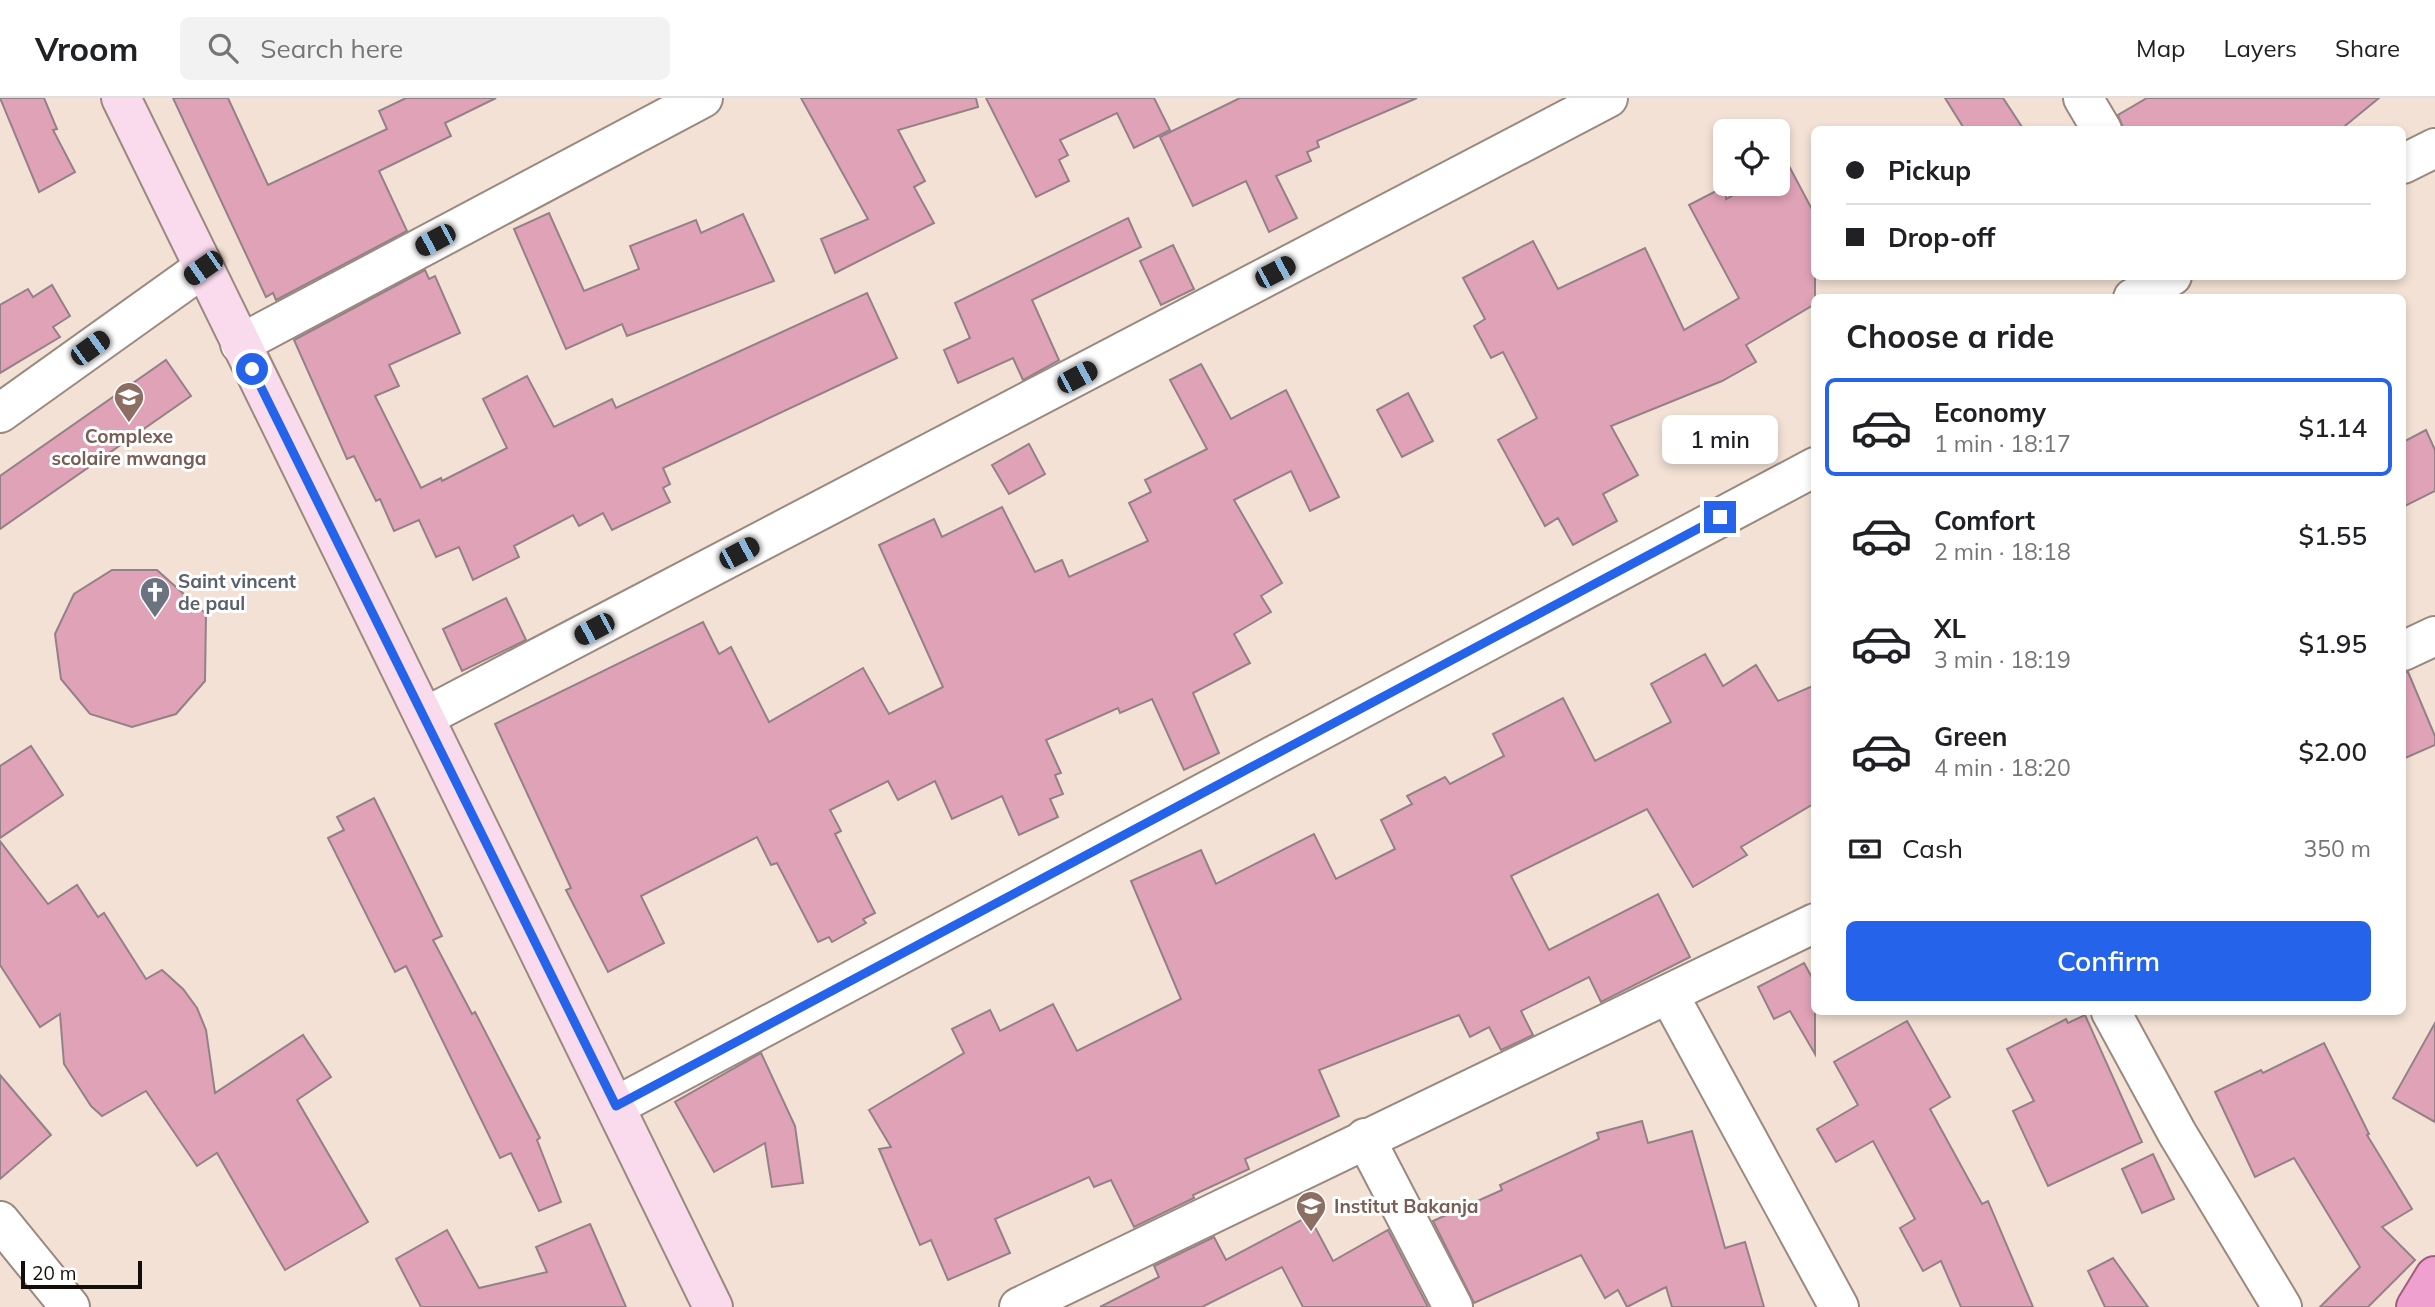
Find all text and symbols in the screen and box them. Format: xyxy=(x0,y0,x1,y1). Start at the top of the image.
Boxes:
search box xyxy=(180,17,670,80)
text: Vroom xyxy=(35,28,138,69)
icon: search xyxy=(204,29,242,67)
text: Search here xyxy=(260,32,403,65)
text: Map xyxy=(2136,33,2185,63)
text: Layers xyxy=(2223,33,2297,63)
text: Share xyxy=(2335,33,2400,63)
map controls xyxy=(1713,119,1790,196)
button: locate xyxy=(1713,119,1790,196)
text: Pickup xyxy=(1888,154,1971,187)
car xyxy=(412,221,459,259)
text: Drop-off xyxy=(1888,221,1995,254)
car xyxy=(180,247,227,289)
car xyxy=(1252,253,1299,291)
text: Choose a ride xyxy=(1846,316,2054,356)
car xyxy=(67,327,114,369)
route start xyxy=(236,353,268,385)
car xyxy=(1054,358,1101,396)
school or university icon: Complexe scolaire mwanga xyxy=(112,380,146,424)
icon: car xyxy=(1850,396,1913,459)
text: Economy xyxy=(1934,396,2046,429)
text: $1.14 xyxy=(2298,411,2367,444)
callout: 1 min xyxy=(1662,416,1778,464)
place label: Complexe scolaire mwanga xyxy=(51,424,207,470)
text: 1 min xyxy=(1690,425,1750,454)
text: 1 min · 18:17 xyxy=(1934,429,2071,458)
route end xyxy=(1704,501,1736,533)
icon: car xyxy=(1850,504,1913,567)
text: Comfort xyxy=(1934,504,2035,537)
text: $1.55 xyxy=(2298,519,2367,552)
car xyxy=(716,534,763,572)
text: 2 min · 18:18 xyxy=(1934,537,2071,566)
place label: Saint vincent de paul xyxy=(178,569,296,615)
church icon: Saint vincent de paul xyxy=(138,575,172,619)
car xyxy=(571,610,618,648)
icon: car xyxy=(1850,612,1913,675)
text: XL xyxy=(1934,612,1966,645)
text: $1.95 xyxy=(2298,627,2367,660)
text: 3 min · 18:19 xyxy=(1934,645,2071,674)
icon: car xyxy=(1850,720,1913,783)
text: Green xyxy=(1934,720,2007,753)
text: $2.00 xyxy=(2298,735,2367,768)
text: 4 min · 18:20 xyxy=(1934,753,2071,782)
icon: cash xyxy=(1846,830,1884,868)
text: Cash xyxy=(1902,832,1963,865)
text: 350 m xyxy=(2303,834,2371,863)
button: Confirm xyxy=(1846,921,2371,1001)
school or university icon: Institut Bakanja xyxy=(1294,1189,1328,1233)
place label: Institut Bakanja xyxy=(1334,1194,1479,1218)
scale bar xyxy=(21,1258,142,1290)
text: 20 m xyxy=(32,1261,76,1285)

